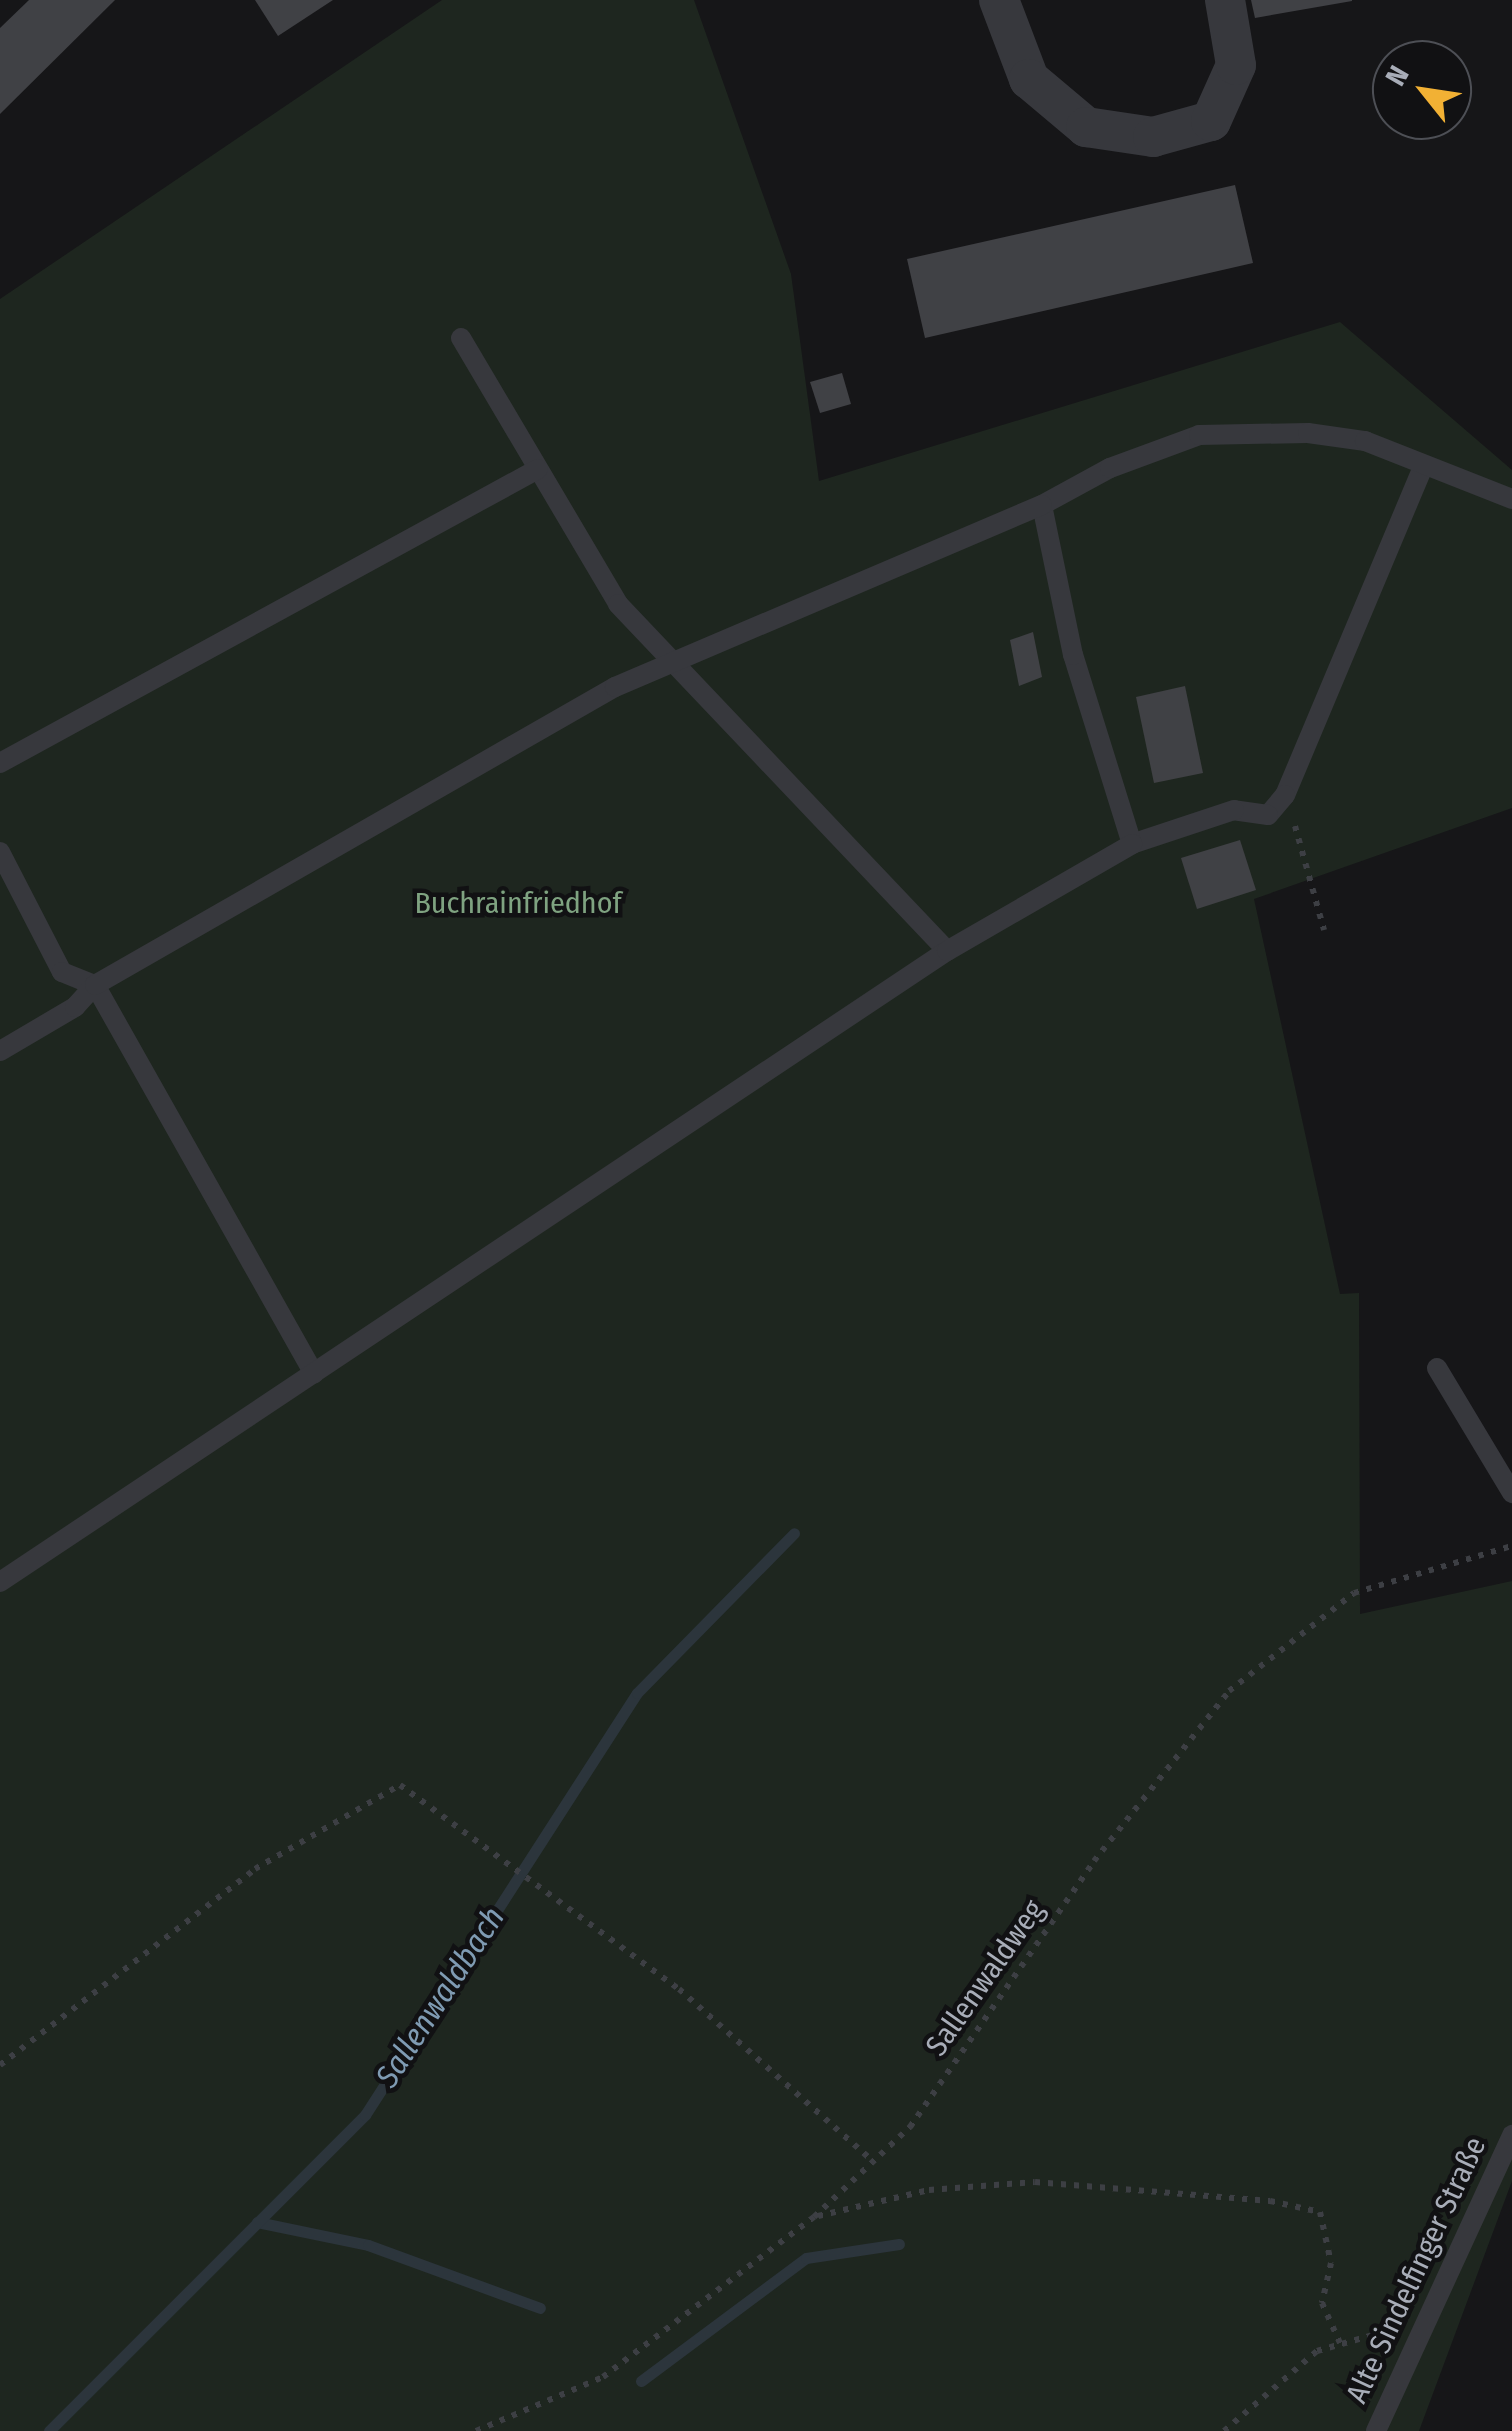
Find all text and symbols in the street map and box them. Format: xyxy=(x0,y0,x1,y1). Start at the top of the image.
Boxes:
north arrow xyxy=(1372,40,1472,140)
text: N xyxy=(1379,60,1416,91)
park label: Buchrainfriedhof xyxy=(414,885,622,921)
street label: Sallenwaldweg xyxy=(918,1893,1052,2063)
water label: Sallenwaldbach xyxy=(367,1900,513,2094)
street label: Alte Sindelfinger Straße xyxy=(1339,2131,1493,2409)

